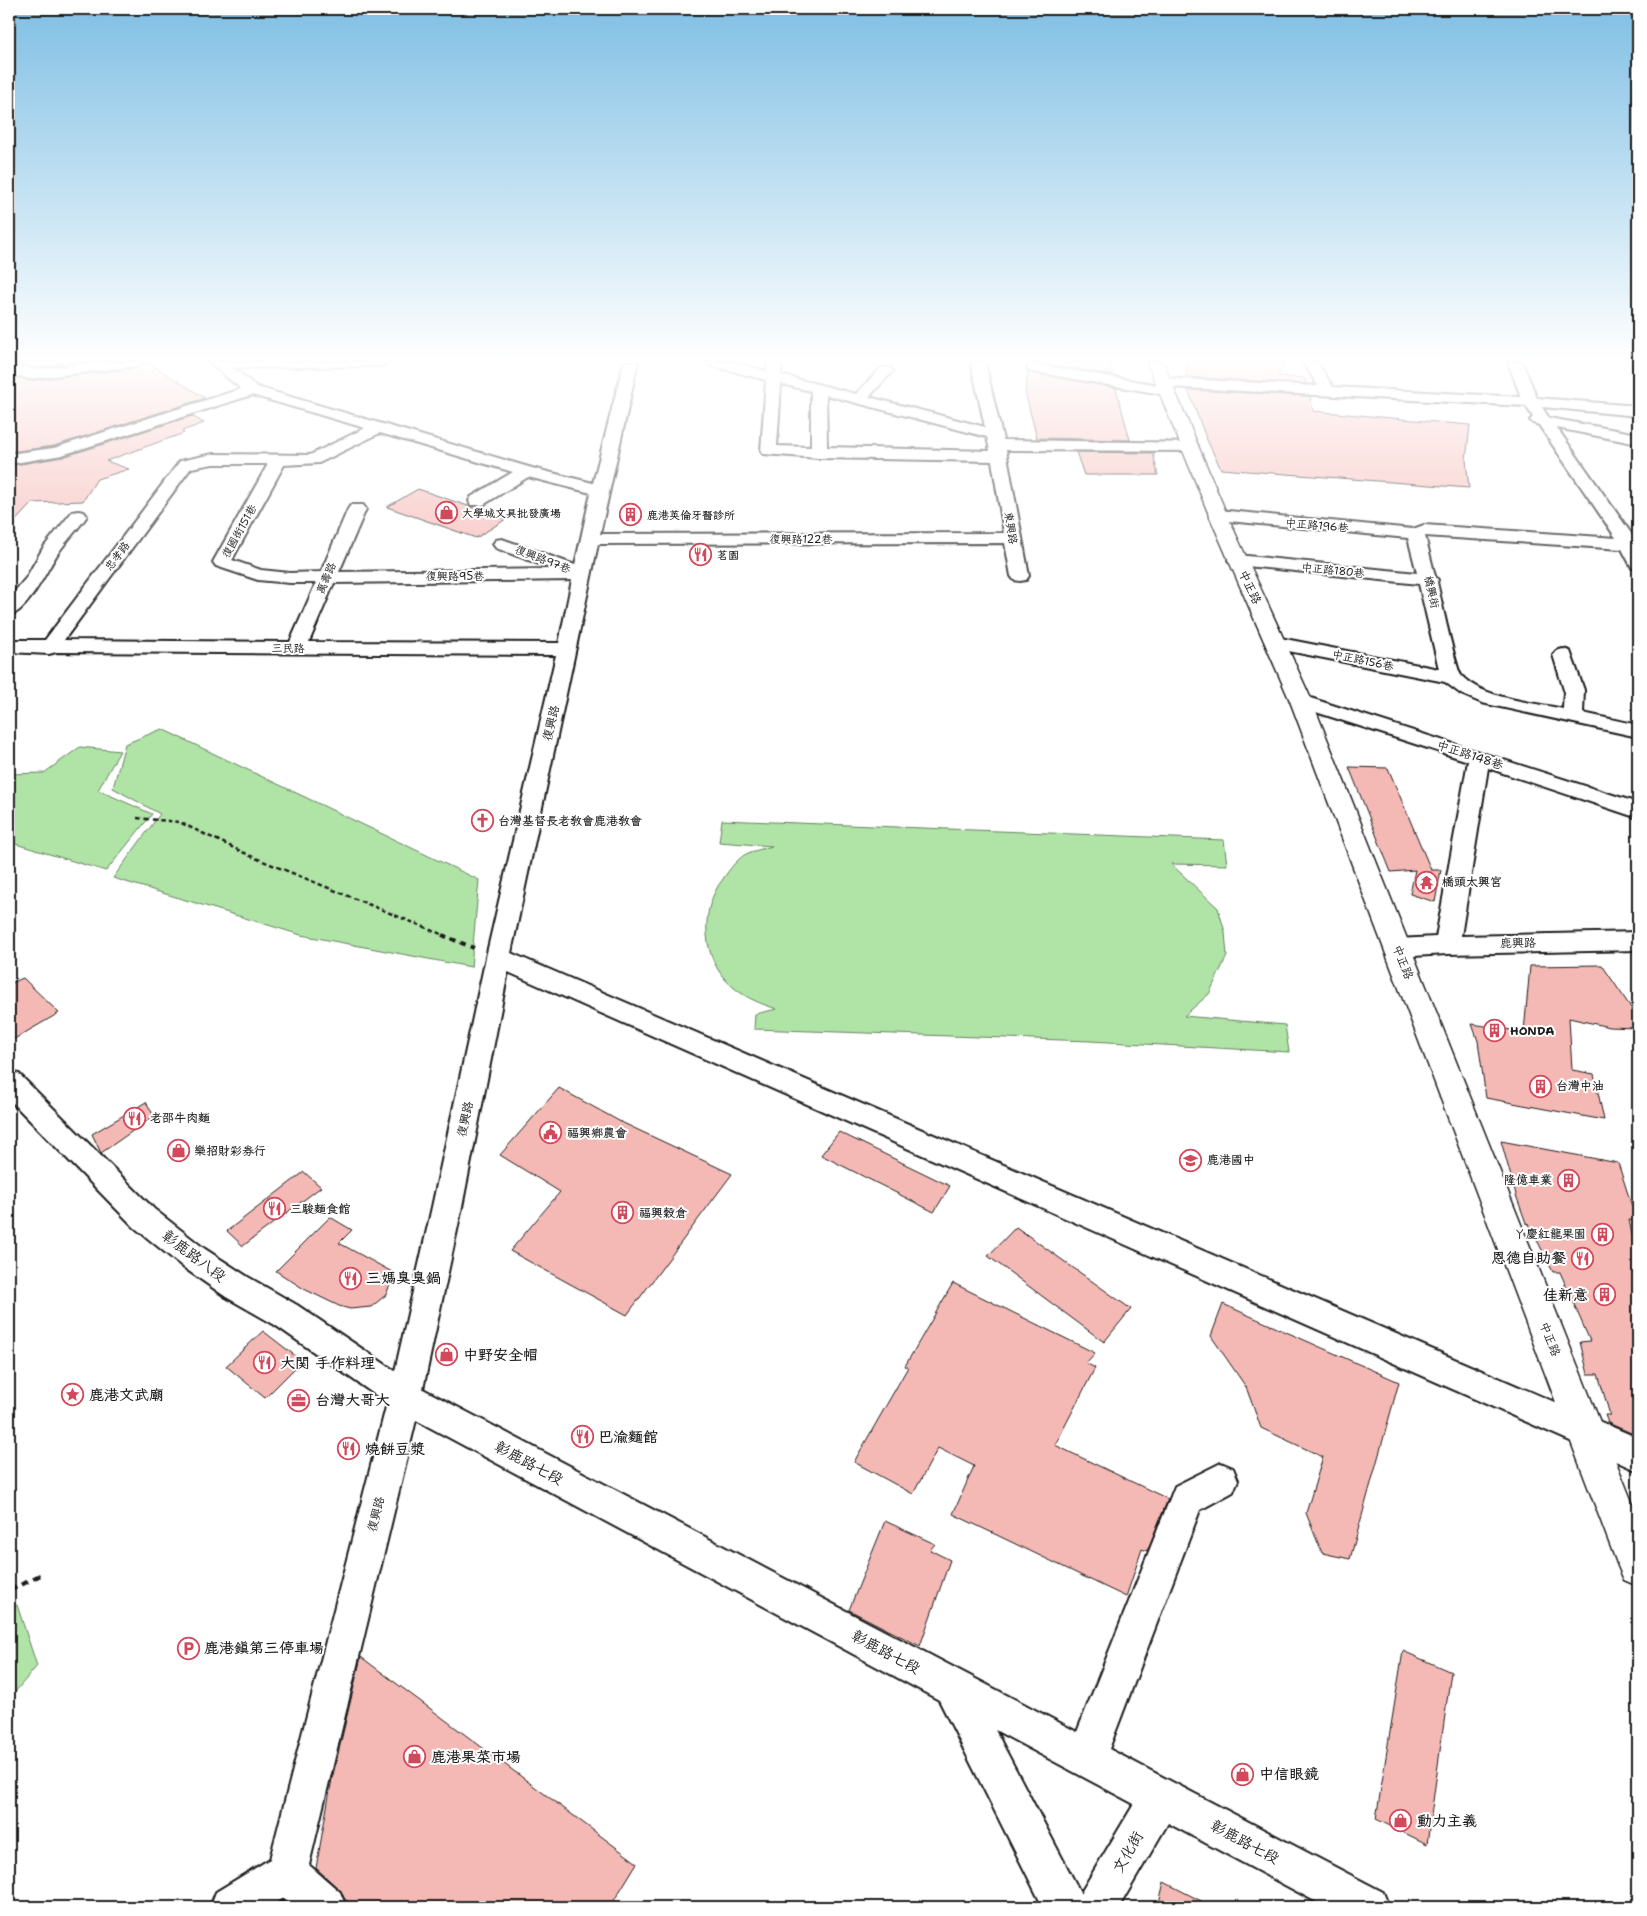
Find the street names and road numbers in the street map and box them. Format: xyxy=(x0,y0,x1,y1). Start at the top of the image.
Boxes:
street label: 復國街151巷 xyxy=(219,502,260,561)
street label: 東興路 xyxy=(1001,511,1020,546)
street label: 中正路196巷 xyxy=(1285,515,1349,536)
street label: 復興路122巷 xyxy=(770,532,832,547)
street label: 忠孝路 xyxy=(101,539,133,574)
street label: 復興路97巷 xyxy=(513,542,573,577)
street label: 萬壽路 xyxy=(313,560,340,596)
street label: 中正路180巷 xyxy=(1301,560,1365,581)
street label: 中正路 xyxy=(1235,567,1265,607)
street label: 復興路95巷 xyxy=(426,569,484,584)
street label: 橋興街 xyxy=(1420,574,1443,611)
street label: 三民路 xyxy=(272,641,305,656)
street label: 中正路156巷 xyxy=(1331,647,1395,674)
street label: 復興路 xyxy=(539,704,563,742)
street label: 中正路148巷 xyxy=(1435,737,1505,773)
street label: 鹿興路 xyxy=(1500,935,1536,951)
street label: 中正路 xyxy=(1389,942,1417,982)
street label: 復興路 xyxy=(453,1100,477,1138)
street label: 彰鹿路八段 xyxy=(158,1225,230,1287)
street label: 中正路 xyxy=(1536,1319,1564,1359)
street label: 彰鹿路七段 xyxy=(491,1437,567,1489)
street label: 復興路 xyxy=(364,1495,388,1533)
street label: 彰鹿路七段 xyxy=(848,1626,924,1678)
street label: 彰鹿路七段 xyxy=(1207,1816,1283,1868)
street label: 文化街 xyxy=(1108,1828,1148,1876)

